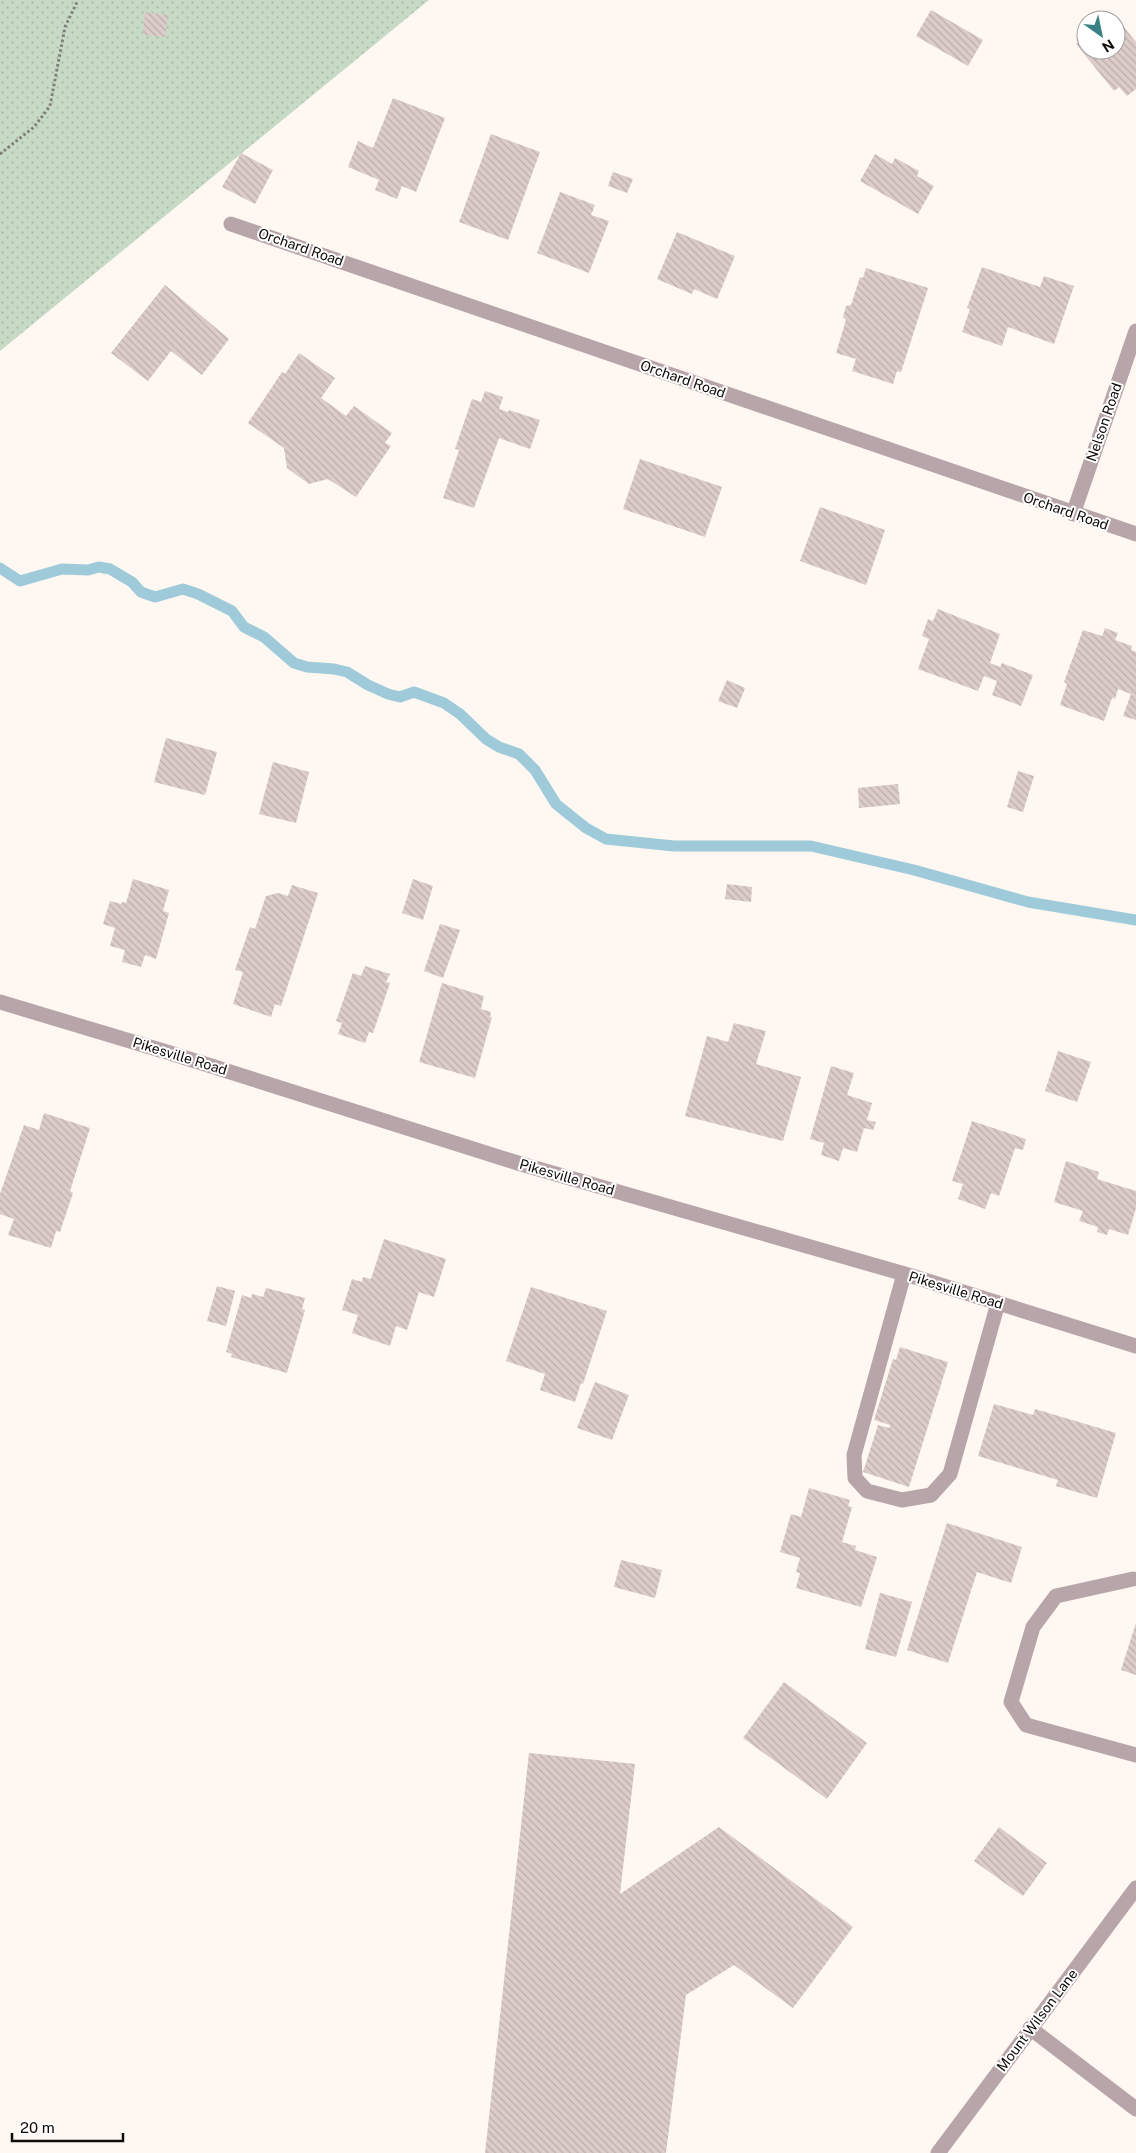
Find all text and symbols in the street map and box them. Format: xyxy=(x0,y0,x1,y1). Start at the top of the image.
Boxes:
north arrow xyxy=(1076,10,1126,60)
text: N xyxy=(1099,36,1117,56)
street label: Orchard Road xyxy=(256,225,346,269)
street label: Orchard Road xyxy=(638,357,728,401)
street label: Nelson Road xyxy=(1083,381,1125,463)
street label: Orchard Road xyxy=(1021,489,1111,533)
street label: Pikesville Road xyxy=(131,1034,229,1078)
street label: Pikesville Road xyxy=(518,1156,616,1198)
street label: Pikesville Road xyxy=(907,1268,1005,1312)
street label: Mount Wilson Lane xyxy=(993,1966,1081,2074)
scale bar xyxy=(12,2110,124,2142)
text: 20 m xyxy=(20,2119,55,2136)

